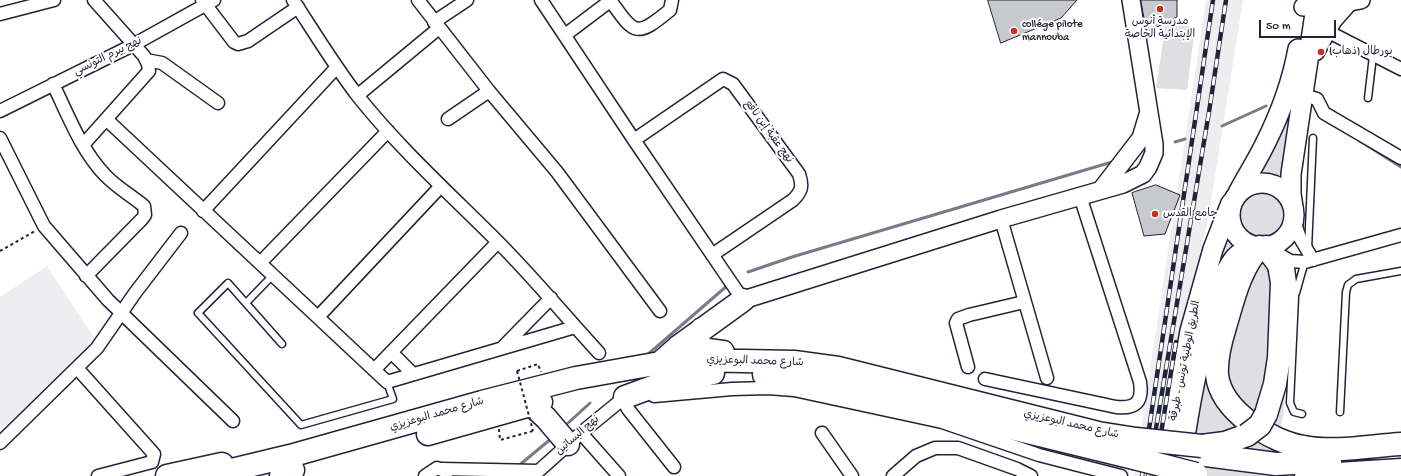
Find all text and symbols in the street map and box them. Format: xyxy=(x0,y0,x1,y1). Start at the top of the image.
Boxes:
marker: مدرسة أنوس الإبتدائية الخاصة xyxy=(1155,4,1165,14)
scale bar xyxy=(1261,12,1338,38)
place label: مدرسة أنوس الإبتدائية الخاصة xyxy=(1125,15,1195,41)
place label: collége pilote mannouba xyxy=(1022,18,1083,44)
text: 50 m xyxy=(1266,20,1291,34)
marker: collége pilote mannouba xyxy=(1009,26,1019,36)
street label: نهج بيرم التونسي xyxy=(72,35,144,79)
place label: بورطال (ذهاب) xyxy=(1329,45,1392,59)
marker: بورطال (ذهاب) xyxy=(1316,47,1326,57)
street label: نهج عقبة إبن نافع xyxy=(741,98,795,166)
place label: جامع القدس xyxy=(1163,207,1218,221)
marker: جامع القدس xyxy=(1150,209,1160,219)
street label: الطريق الوطنية تونس - طبرقة xyxy=(1168,300,1204,422)
street label: شارع محمد البوعزيزي xyxy=(706,354,804,370)
street label: شارع محمد البوعزيزي xyxy=(389,395,485,435)
street label: شارع محمد البوعزيزي xyxy=(1022,408,1120,442)
street label: نهج البساتين xyxy=(553,413,603,459)

